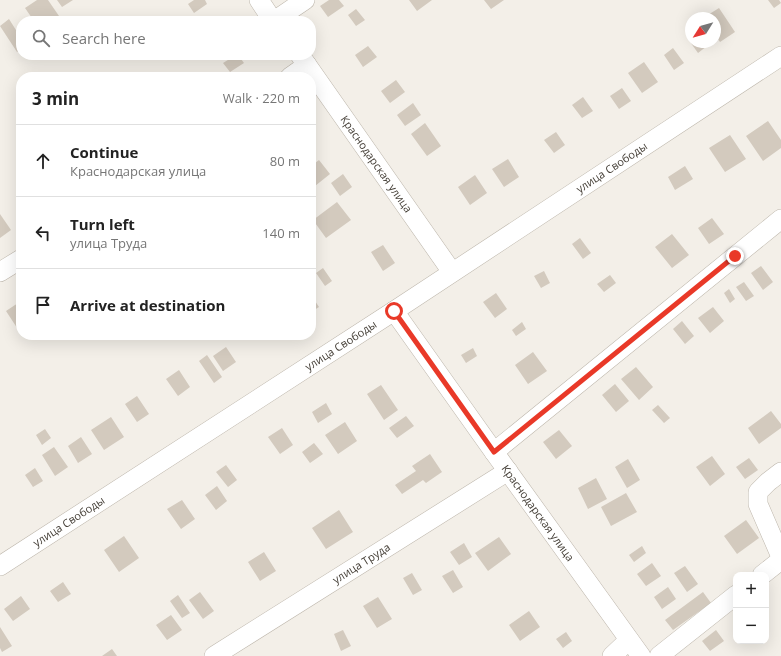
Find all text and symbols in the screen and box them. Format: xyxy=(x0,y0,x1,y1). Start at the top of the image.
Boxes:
north arrow xyxy=(685,12,721,48)
search box xyxy=(16,16,316,60)
icon: search xyxy=(30,27,52,49)
text: Search here xyxy=(62,28,146,48)
text: 3 min xyxy=(32,87,79,110)
text: Walk · 220 m xyxy=(223,89,300,107)
street label: Краснодарская улица xyxy=(337,112,416,215)
street label: улица Свободы xyxy=(573,138,650,196)
text: Continue xyxy=(70,142,138,162)
icon: ahead xyxy=(32,150,54,172)
text: 80 m xyxy=(270,152,300,170)
text: Краснодарская улица xyxy=(70,162,206,180)
text: Turn left xyxy=(70,214,135,234)
icon: left xyxy=(32,222,54,244)
text: 140 m xyxy=(262,224,300,242)
text: улица Труда xyxy=(70,234,147,252)
route end xyxy=(726,247,744,265)
icon: arrive xyxy=(32,294,54,316)
text: Arrive at destination xyxy=(70,295,225,315)
route start xyxy=(385,302,403,320)
street label: улица Свободы xyxy=(302,316,379,374)
street label: Краснодарская улица xyxy=(498,461,578,564)
street label: улица Свободы xyxy=(30,492,107,550)
street label: улица Труда xyxy=(329,539,393,587)
map controls xyxy=(733,572,769,644)
button: + xyxy=(733,572,769,608)
button: − xyxy=(733,608,769,644)

